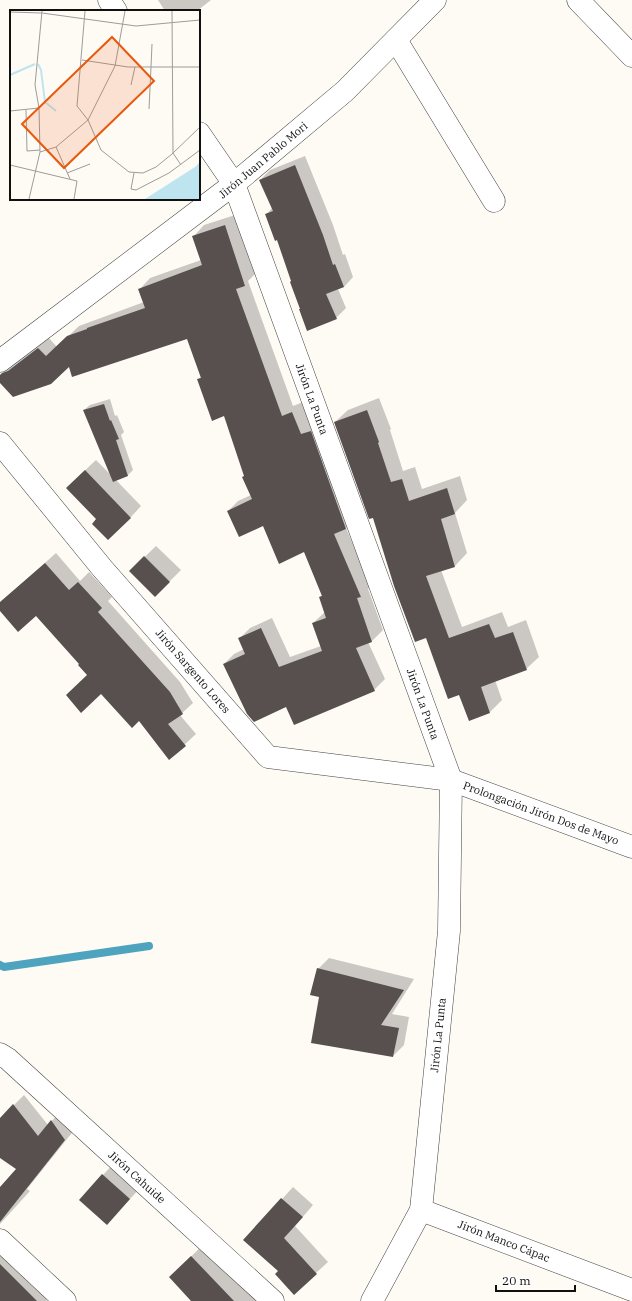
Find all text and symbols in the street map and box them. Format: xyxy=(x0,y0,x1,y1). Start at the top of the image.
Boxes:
inset map xyxy=(10,10,200,200)
street label: Jirón Juan Pablo Mori xyxy=(216,118,311,201)
street label: Jirón La Punta xyxy=(293,361,331,437)
street label: Jirón Sargento Lores xyxy=(153,626,233,716)
street label: Jirón La Punta xyxy=(404,666,442,742)
street label: Prolongación Jirón Dos de Mayo xyxy=(461,778,621,848)
street label: Jirón La Punta xyxy=(427,997,449,1073)
street label: Jirón Cahuide xyxy=(106,1148,168,1206)
street label: Jirón Manco Cápac xyxy=(456,1217,552,1265)
scale bar xyxy=(496,1267,575,1293)
text: 20 m xyxy=(502,1273,531,1288)

